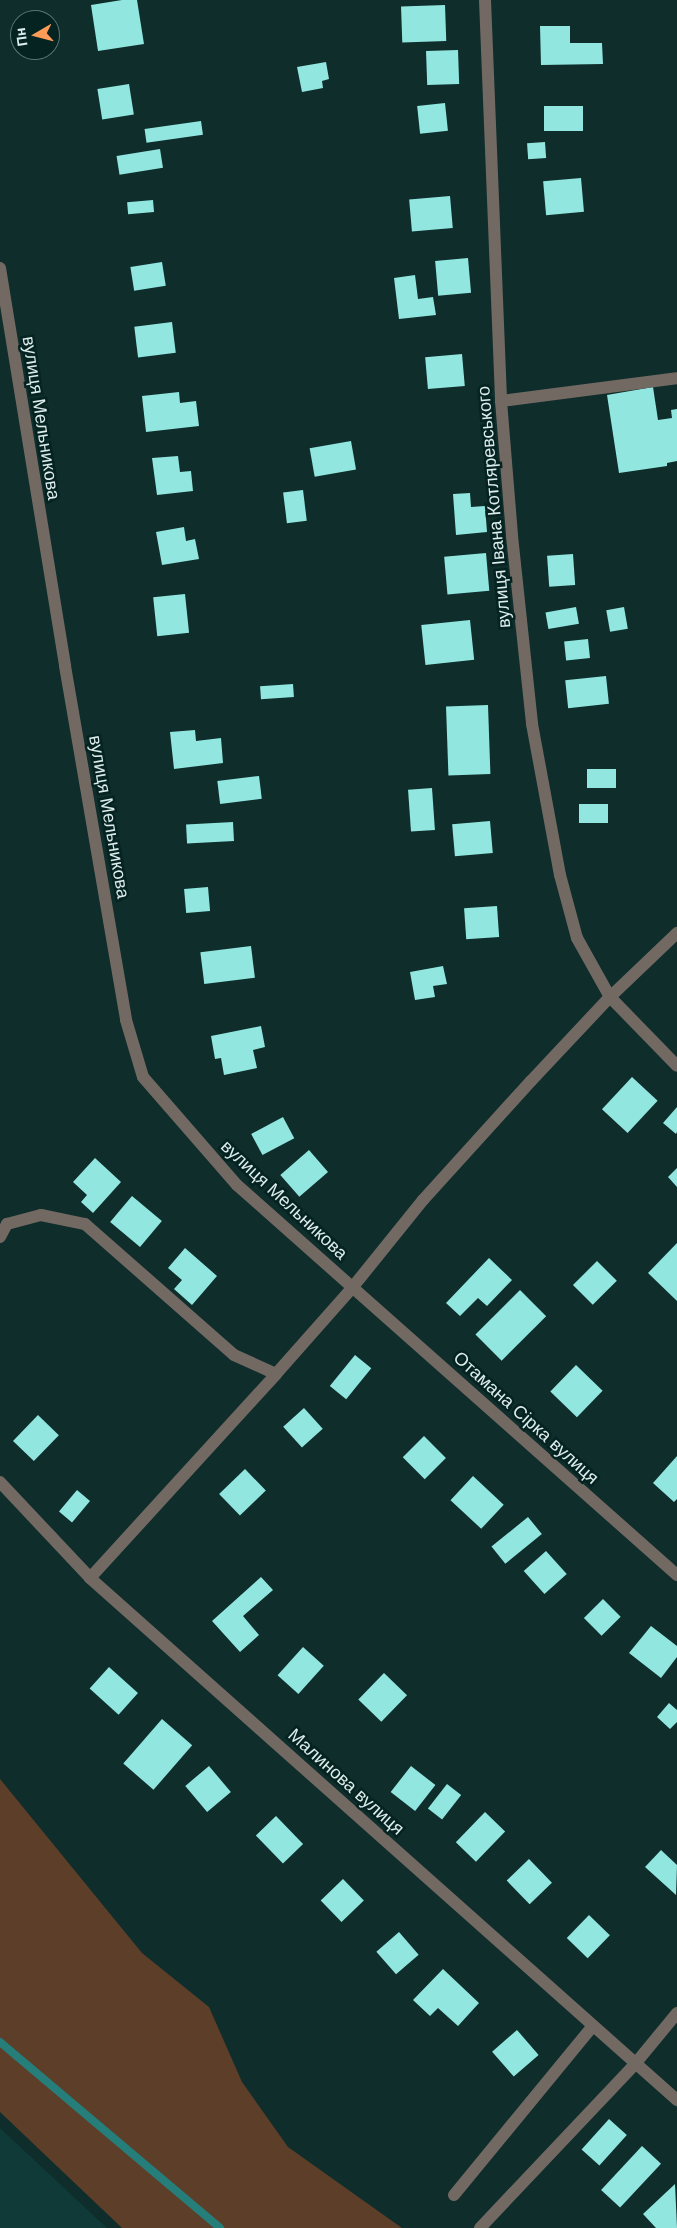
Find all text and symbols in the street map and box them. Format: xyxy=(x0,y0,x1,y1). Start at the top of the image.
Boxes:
north arrow xyxy=(10,10,60,60)
text: Пн xyxy=(12,27,30,47)
street label: вулиця Мельникова xyxy=(17,335,65,501)
street label: вулиця Івана Котляревського xyxy=(473,385,515,629)
street label: вулиця Мельникова xyxy=(84,734,134,900)
street label: вулиця Мельникова xyxy=(216,1136,352,1264)
street label: Отамана Сірка вулиця xyxy=(449,1347,603,1489)
street label: Малинова вулиця xyxy=(284,1724,408,1840)

